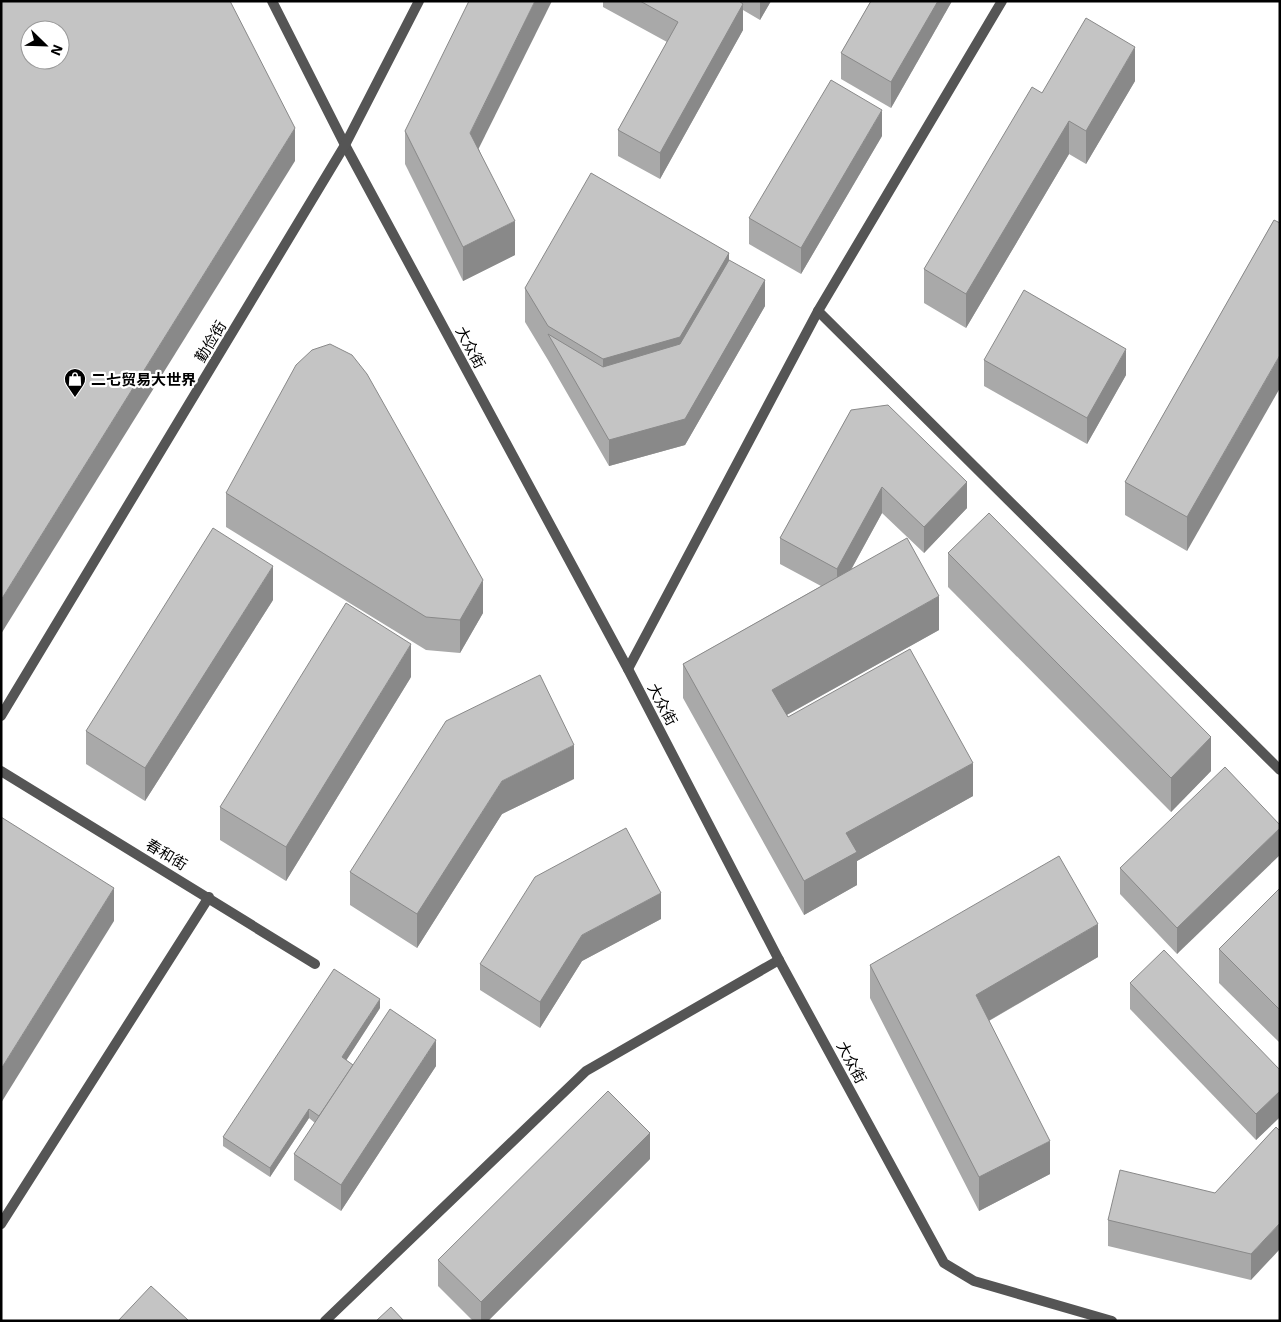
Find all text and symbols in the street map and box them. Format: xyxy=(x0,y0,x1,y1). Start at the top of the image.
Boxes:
north arrow xyxy=(20,20,70,70)
text: N xyxy=(48,42,67,58)
street label: 勤俭街 xyxy=(191,317,229,365)
street label: 大众街 xyxy=(452,323,490,371)
shop icon: 二七贸易大世界 xyxy=(63,367,87,398)
place label: 二七贸易大世界 xyxy=(91,370,196,388)
street label: 大众街 xyxy=(644,680,682,728)
street label: 春和街 xyxy=(143,835,191,873)
street label: 大众街 xyxy=(833,1038,871,1086)

